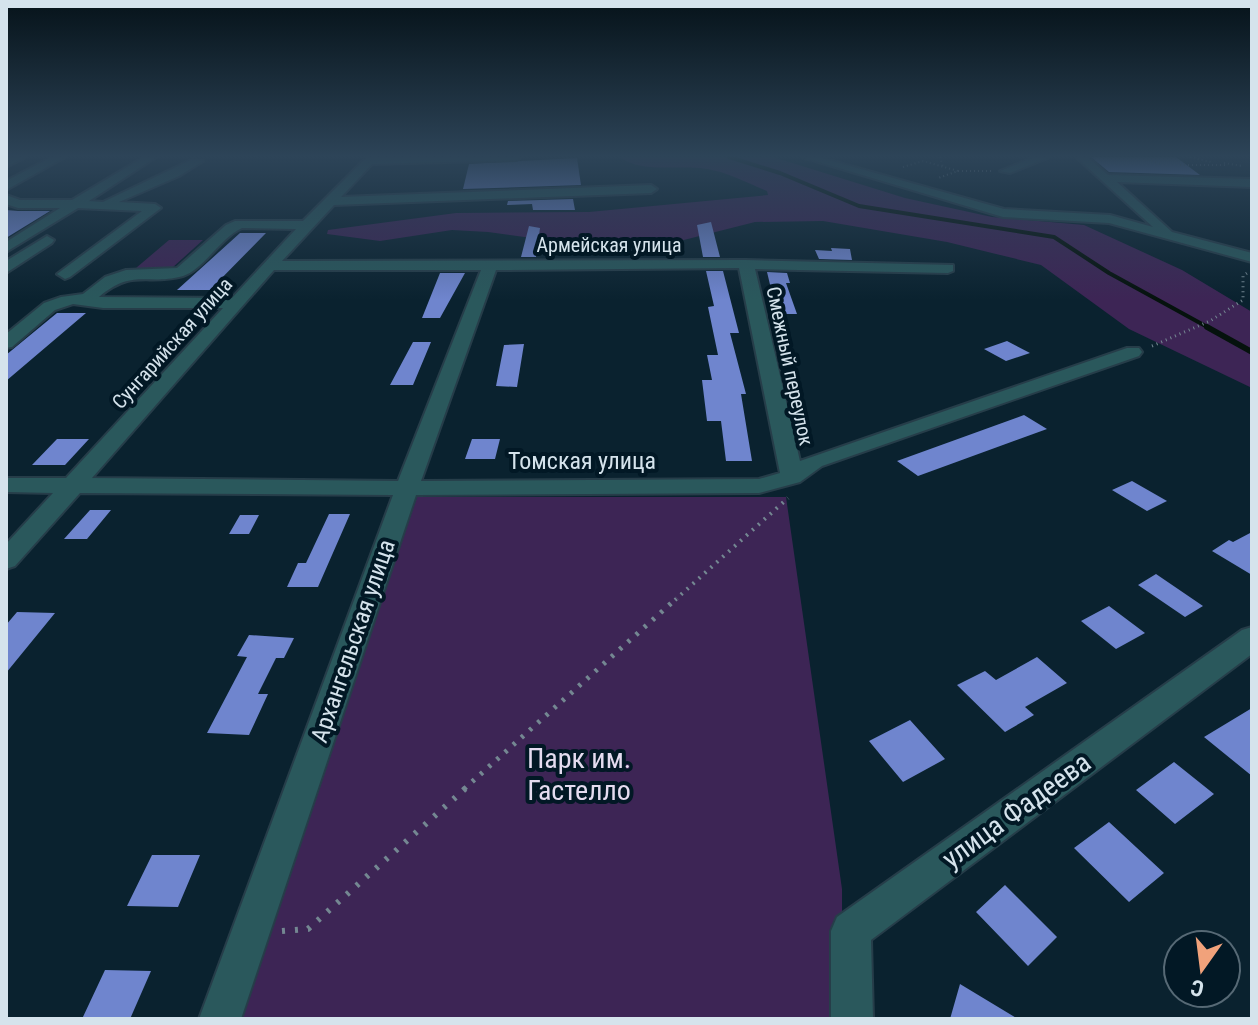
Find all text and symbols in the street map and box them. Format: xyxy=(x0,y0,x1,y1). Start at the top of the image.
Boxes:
street label: Армейская улица xyxy=(537,233,681,257)
street label: Сунгарийская улица xyxy=(107,272,237,414)
street label: Смежный переулок xyxy=(761,284,819,448)
street label: Томская улица xyxy=(508,447,656,475)
street label: Архангельская улица xyxy=(305,536,401,746)
park label: Парк им. Гастелло xyxy=(527,742,631,807)
street label: улица Фадеева xyxy=(936,746,1097,875)
north arrow xyxy=(1162,929,1242,1009)
text: С xyxy=(1188,974,1206,1002)

